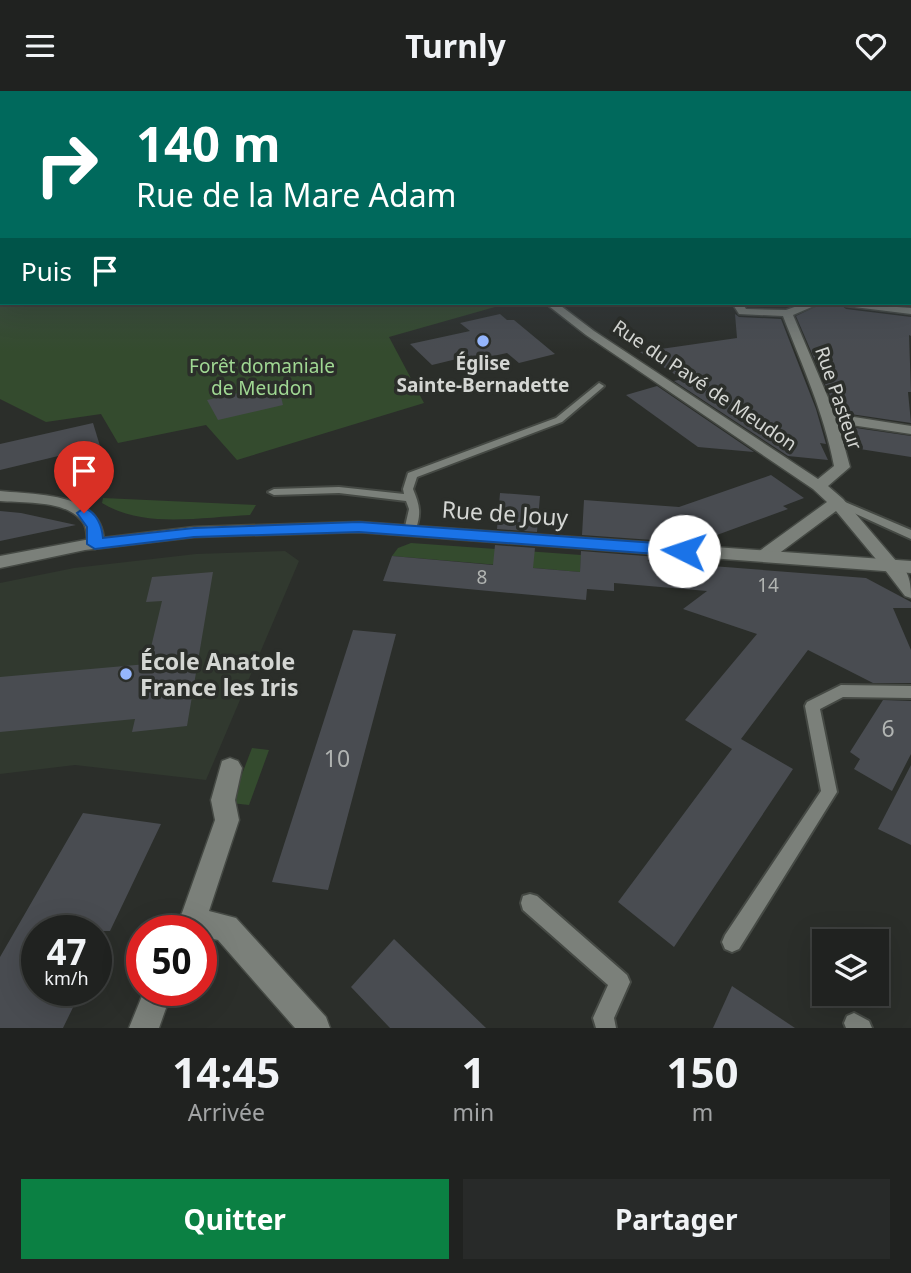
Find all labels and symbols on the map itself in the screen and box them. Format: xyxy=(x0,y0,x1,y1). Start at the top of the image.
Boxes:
street label: Rue du Pavé de Meudon xyxy=(608,314,802,456)
marker: Église Sainte-Bernadette xyxy=(475,333,491,349)
street label: Rue Pasteur xyxy=(809,343,869,453)
place label: Église Sainte-Bernadette xyxy=(397,350,569,398)
park label: Forêt domaniale de Meudon xyxy=(189,353,335,401)
pin xyxy=(54,441,114,513)
street label: Rue de Jouy xyxy=(441,493,570,533)
position arrow xyxy=(647,514,721,588)
house number: 8 xyxy=(477,564,487,590)
house number: 14 xyxy=(757,572,779,598)
place label: École Anatole France les Iris xyxy=(140,645,299,703)
marker: École Anatole France les Iris xyxy=(118,666,134,682)
house number: 6 xyxy=(881,712,895,744)
house number: 10 xyxy=(324,742,350,774)
speed limit sign: 50 xyxy=(126,915,217,1006)

